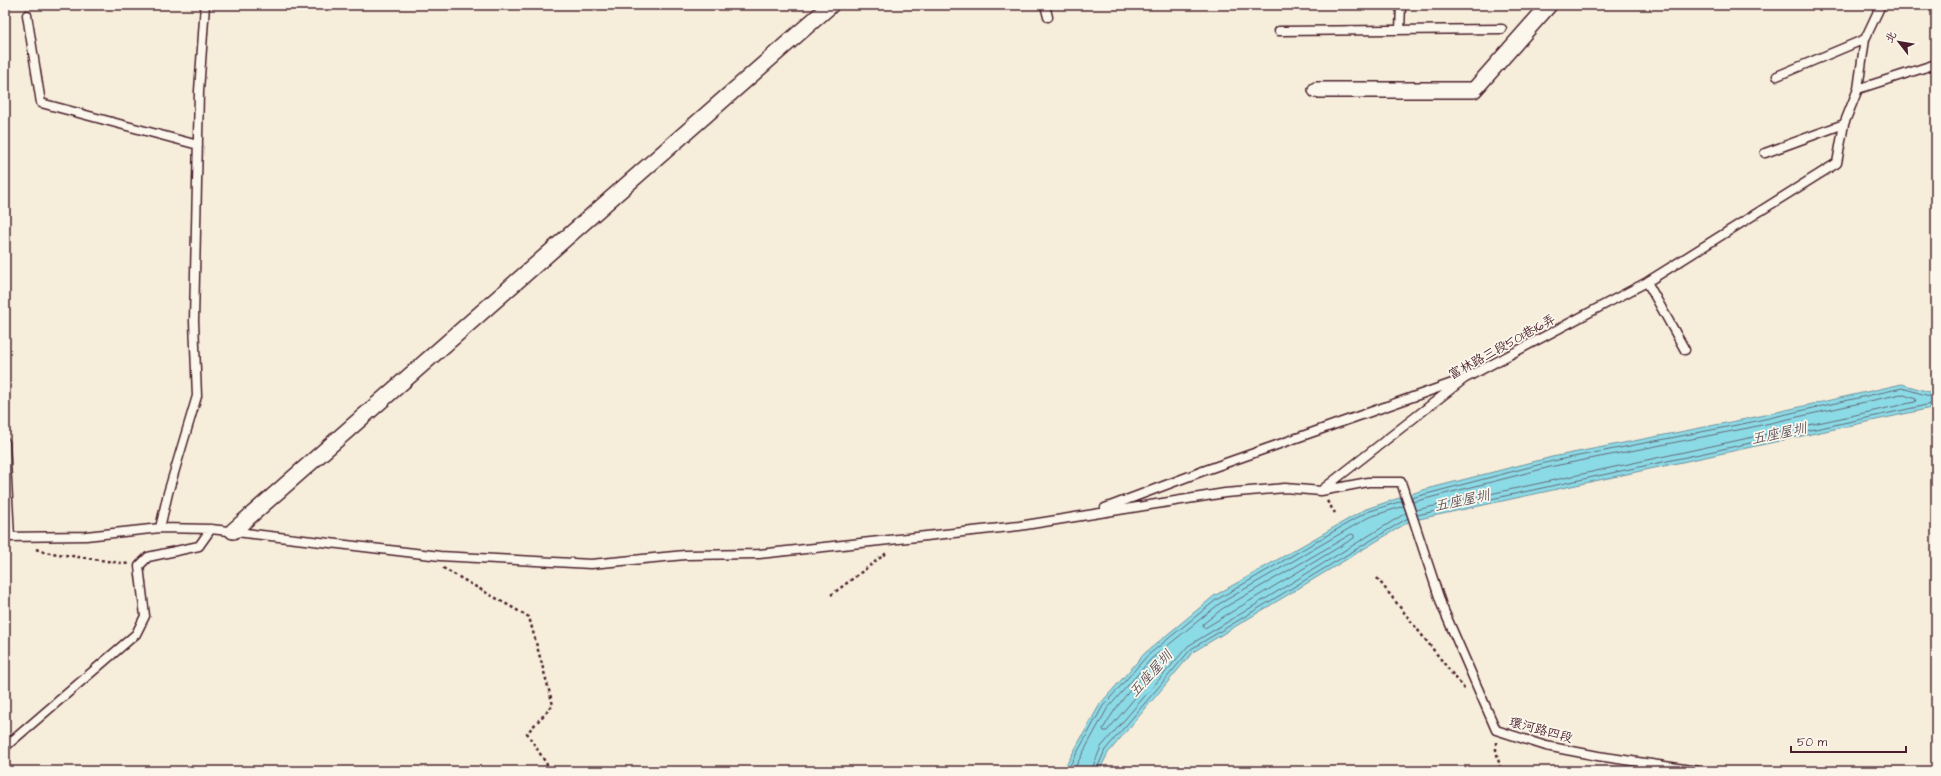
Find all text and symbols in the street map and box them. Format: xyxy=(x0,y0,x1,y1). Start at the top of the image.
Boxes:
north arrow xyxy=(1879,22,1919,62)
text: 北 xyxy=(1882,29,1900,46)
street label: 富林路三段501巷16弄 xyxy=(1445,310,1559,384)
water label: 五座屋圳 xyxy=(1750,418,1810,450)
water label: 五座屋圳 xyxy=(1433,485,1493,517)
water label: 五座屋圳 xyxy=(1125,645,1179,701)
street label: 環河路四段 xyxy=(1507,713,1575,747)
scale bar xyxy=(1791,728,1906,754)
text: 50 m xyxy=(1797,734,1828,751)

